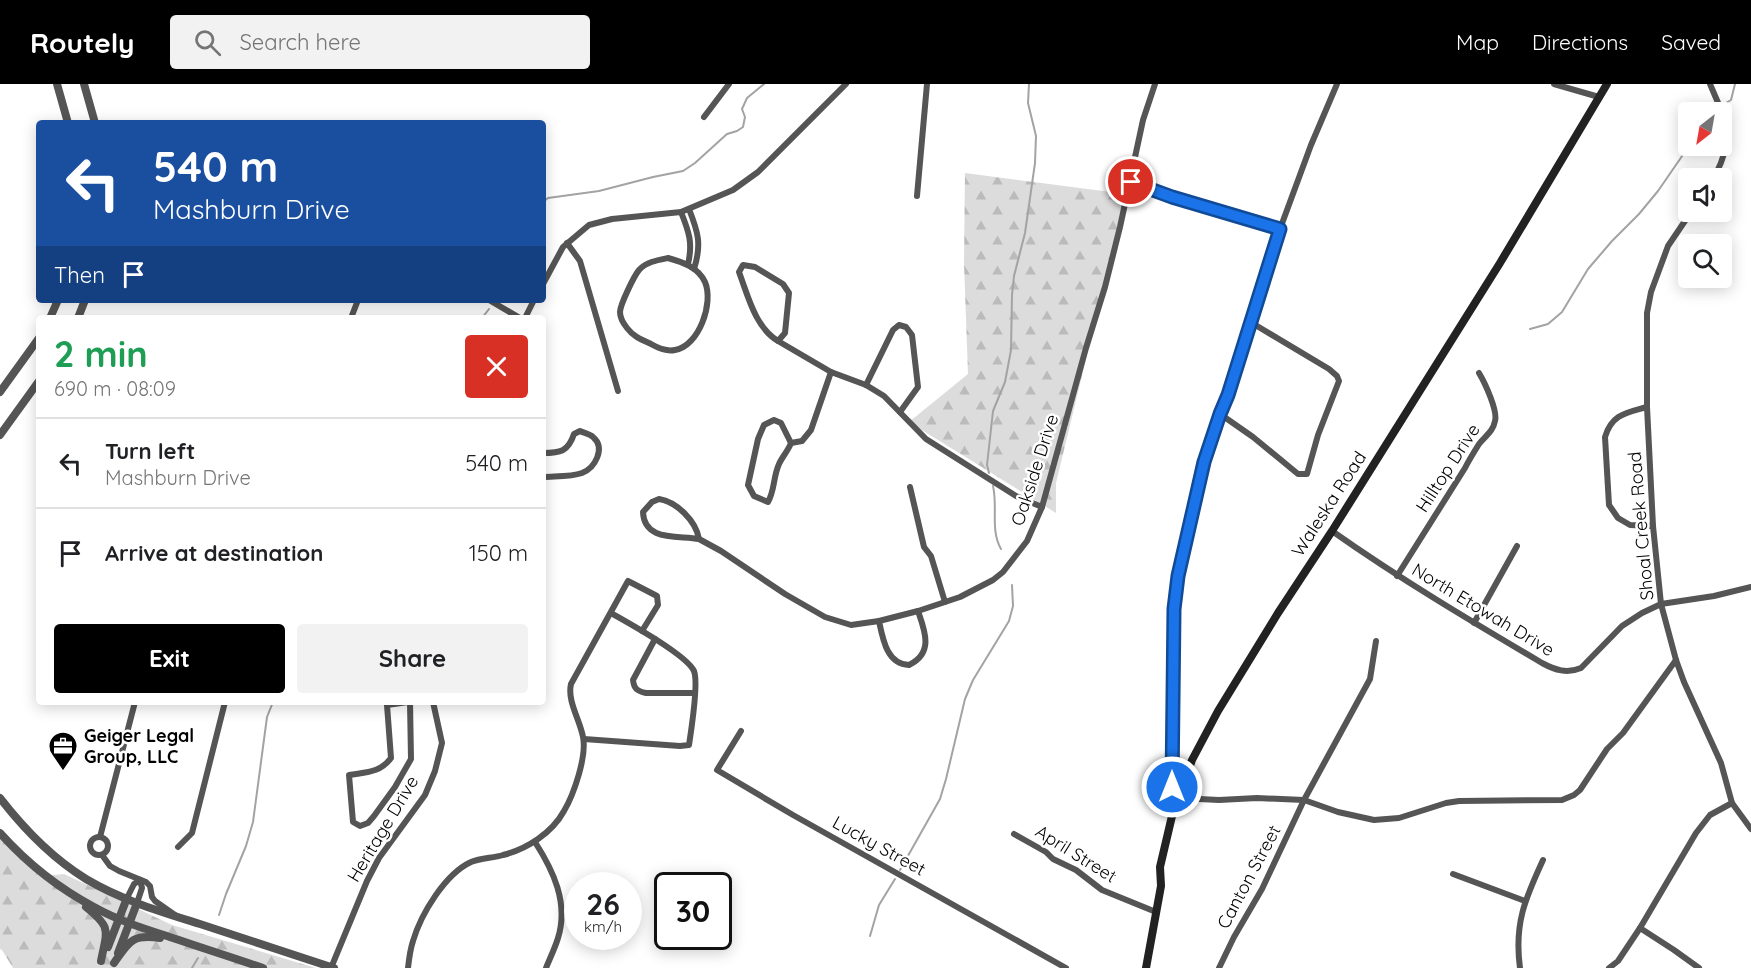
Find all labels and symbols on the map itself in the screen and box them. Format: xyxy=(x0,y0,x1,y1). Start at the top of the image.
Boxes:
north arrow xyxy=(1678,102,1732,156)
pin xyxy=(1105,156,1156,207)
street label: Oakside Drive xyxy=(1006,411,1063,528)
street label: Hilltop Drive xyxy=(1410,419,1485,516)
street label: Waleska Road xyxy=(1286,447,1371,561)
street label: Shoal Creek Road xyxy=(1623,451,1658,601)
street label: North Etowah Drive xyxy=(1408,558,1559,661)
place label: Geiger Legal Group, LLC xyxy=(84,724,194,768)
office icon: Geiger Legal Group, LLC xyxy=(47,730,79,772)
position arrow xyxy=(1140,755,1204,819)
street label: Heritage Drive xyxy=(342,771,423,886)
street label: Lucky Street xyxy=(829,811,930,881)
street label: April Street xyxy=(1031,820,1121,888)
street label: Canton Street xyxy=(1212,821,1286,933)
speed limit sign: 30 xyxy=(654,872,732,950)

